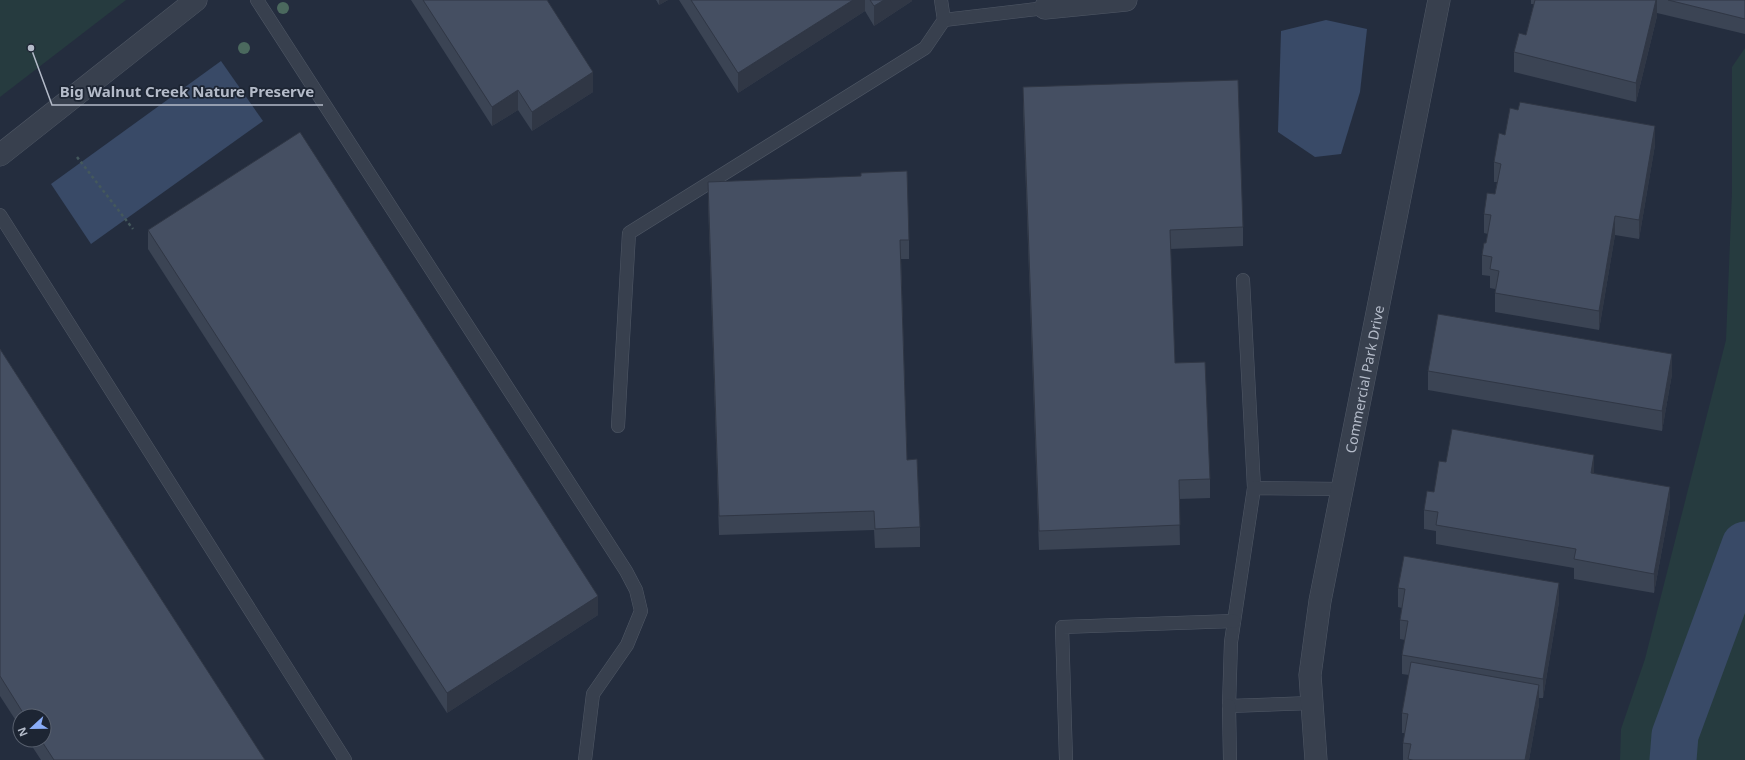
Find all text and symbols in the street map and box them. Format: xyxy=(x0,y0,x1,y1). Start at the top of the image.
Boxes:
callout: Big Walnut Creek Nature Preserve xyxy=(52,78,323,105)
text: Big Walnut Creek Nature Preserve xyxy=(60,81,314,101)
street label: Commercial Park Drive xyxy=(1340,303,1388,455)
north arrow xyxy=(12,708,52,748)
text: N xyxy=(14,725,31,739)

